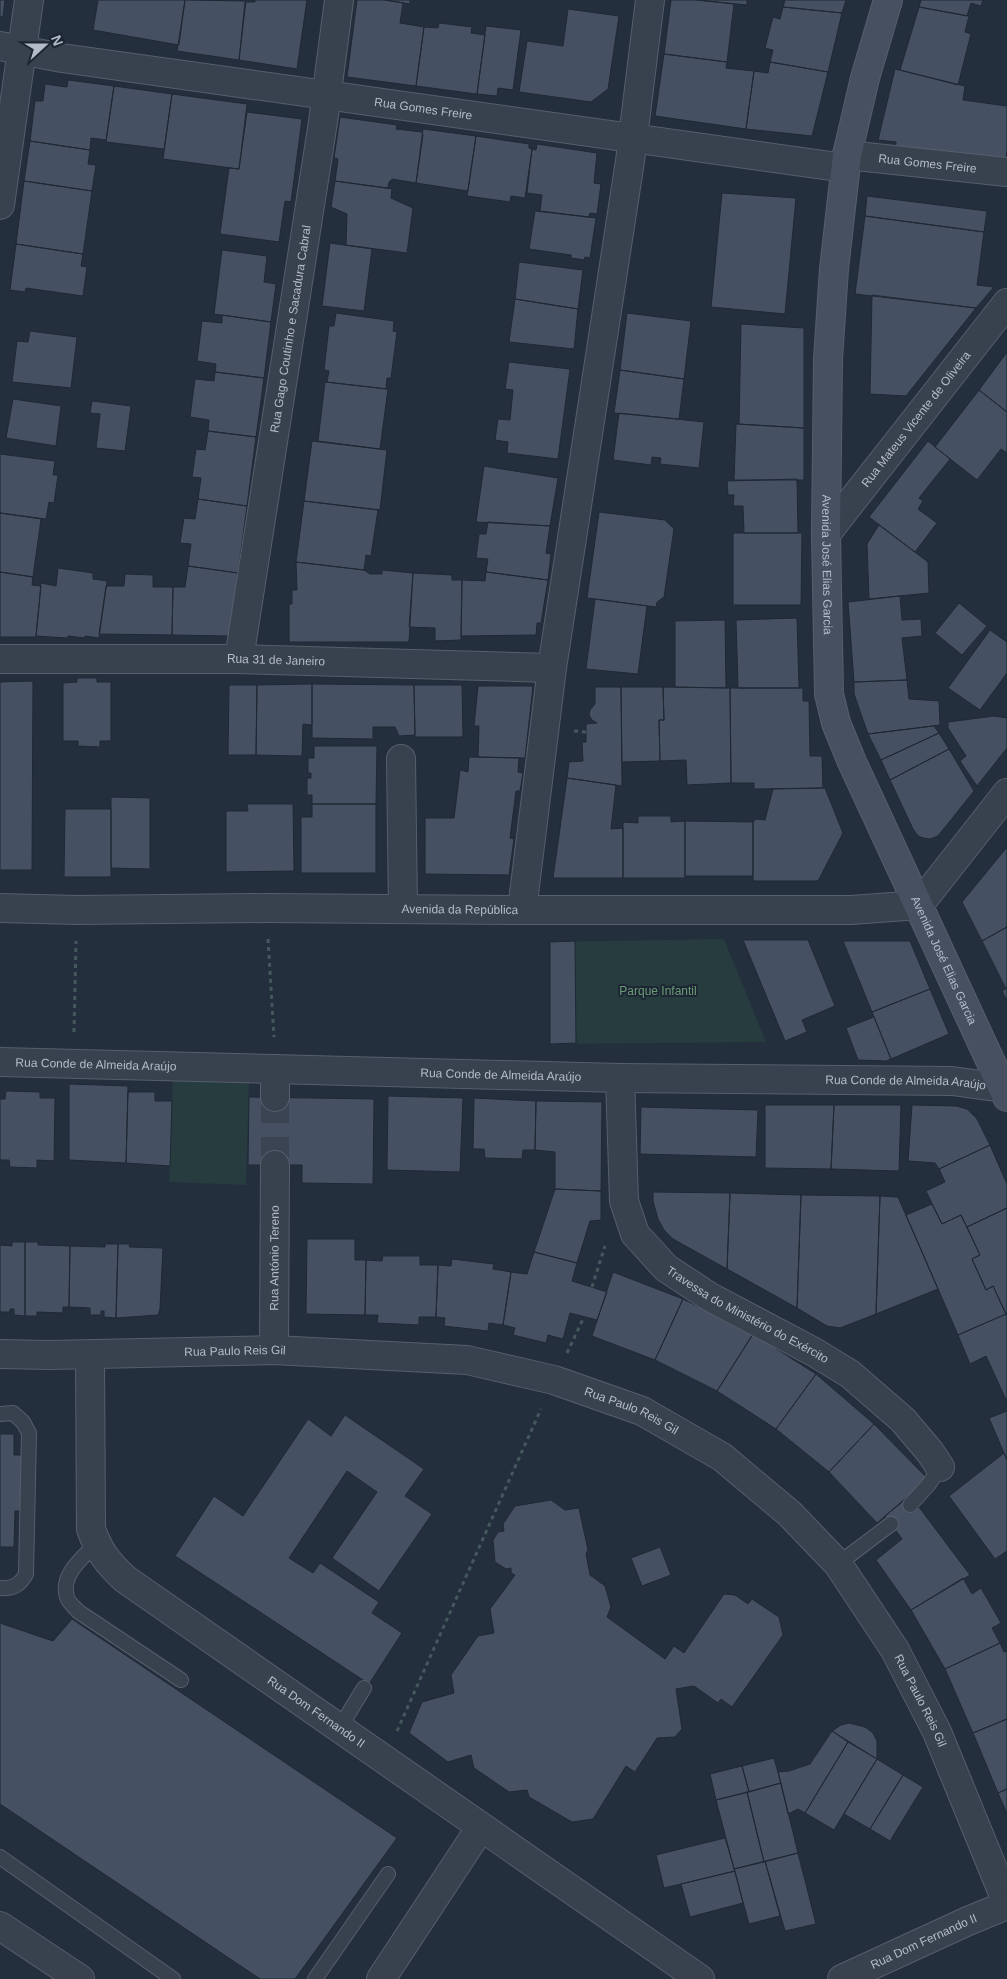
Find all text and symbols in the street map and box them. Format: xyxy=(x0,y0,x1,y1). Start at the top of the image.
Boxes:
north arrow xyxy=(20,20,70,70)
text: N xyxy=(48,33,66,48)
street label: Rua Gomes Freire xyxy=(373,95,474,123)
street label: Rua Gomes Freire xyxy=(878,151,978,176)
street label: Rua Gago Coutinho e Sacadura Cabral xyxy=(267,224,314,434)
street label: Rua Mateus Vicente de Oliveira xyxy=(858,348,974,490)
street label: Avenida José Elias Garcia xyxy=(819,495,835,635)
street label: Rua 31 de Janeiro xyxy=(227,652,326,668)
street label: Avenida José Elias Garcia xyxy=(908,894,980,1027)
street label: Avenida da República xyxy=(402,902,519,917)
park label: Parque Infantil xyxy=(619,984,697,998)
street label: Rua Conde de Almeida Araújo xyxy=(15,1055,177,1074)
street label: Rua Conde de Almeida Araújo xyxy=(420,1066,582,1084)
street label: Rua Conde de Almeida Araújo xyxy=(825,1073,987,1093)
street label: Rua António Tereno xyxy=(267,1205,282,1311)
street label: Travessa do Ministério do Exército xyxy=(664,1263,831,1366)
street label: Rua Paulo Reis Gil xyxy=(184,1343,286,1359)
street label: Rua Paulo Reis Gil xyxy=(582,1384,681,1437)
street label: Rua Paulo Reis Gil xyxy=(891,1652,949,1749)
street label: Rua Dom Fernando II xyxy=(265,1673,368,1751)
street label: Rua Dom Fernando II xyxy=(868,1911,979,1972)

